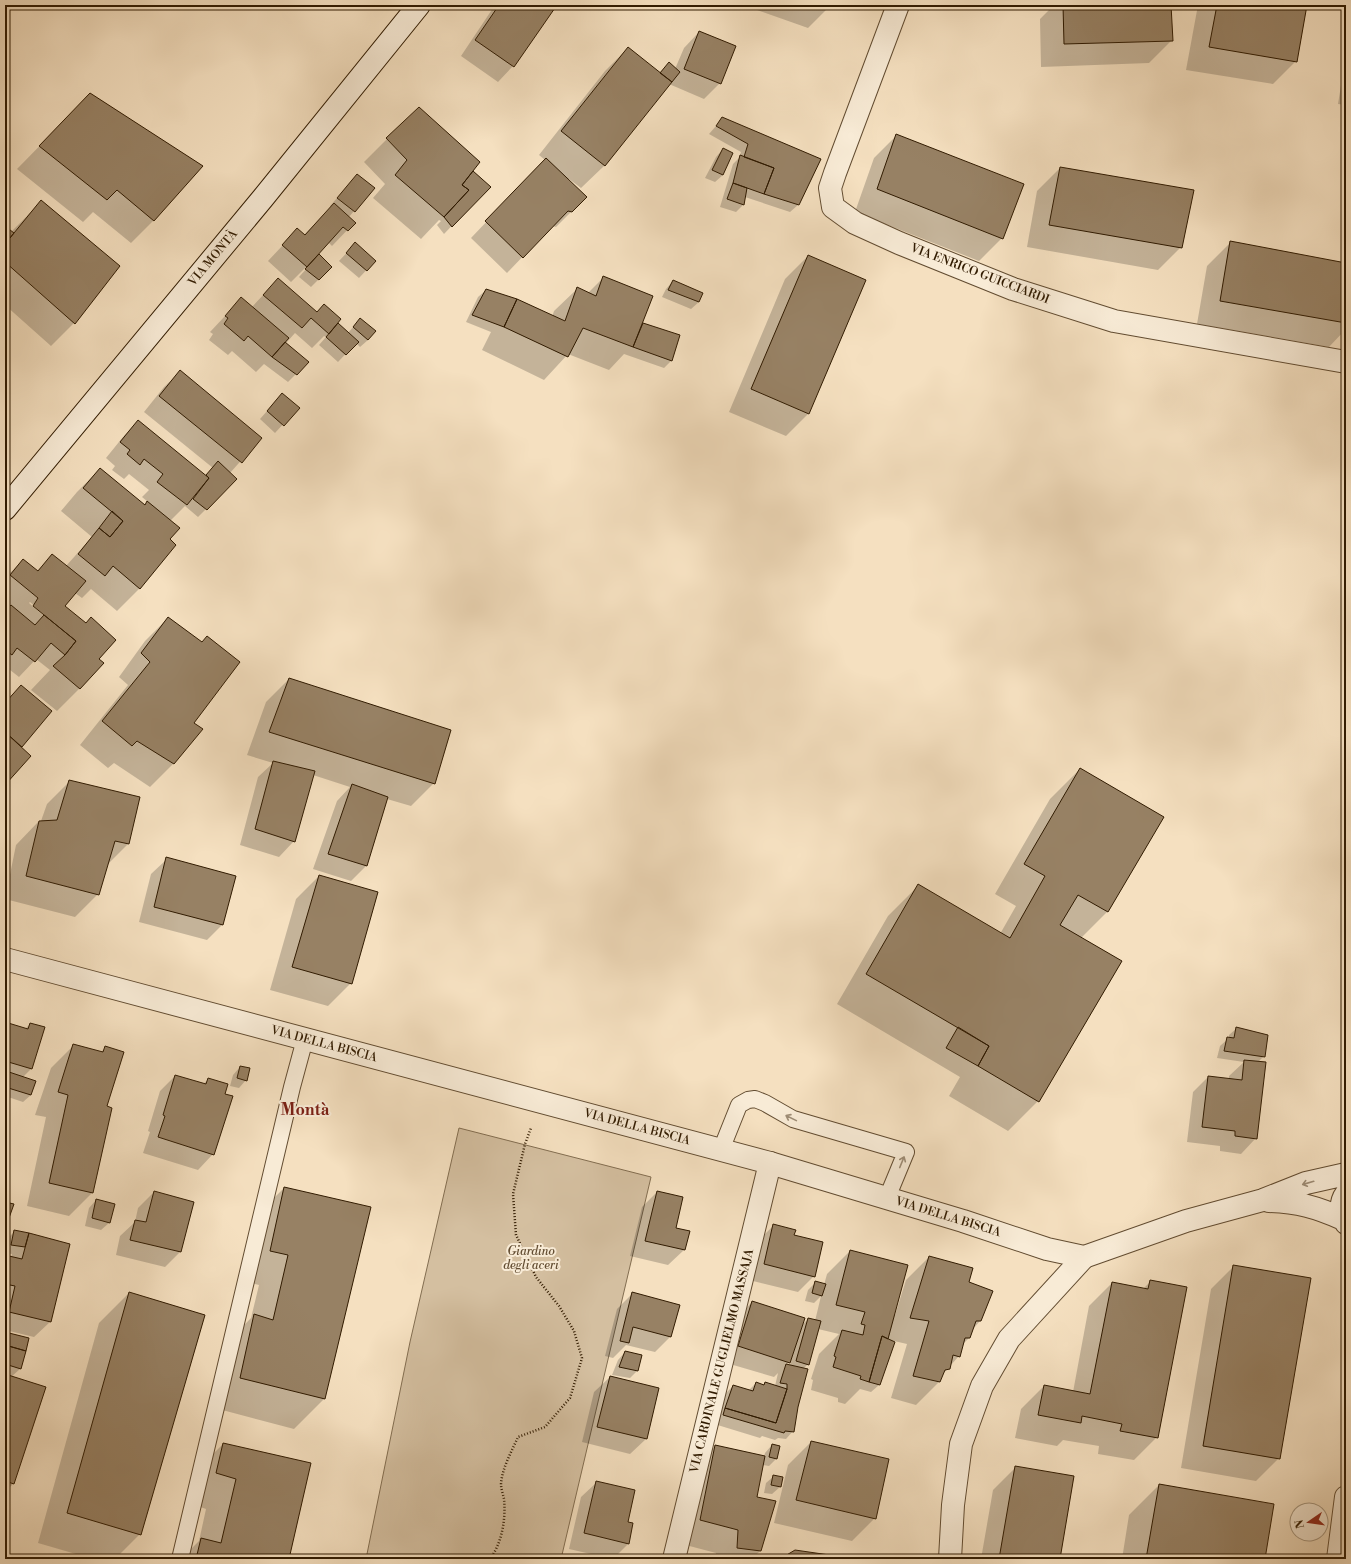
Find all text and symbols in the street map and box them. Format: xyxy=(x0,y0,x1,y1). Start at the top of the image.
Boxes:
street label: VIA MONTÀ xyxy=(183,225,241,290)
street label: VIA ENRICO GUICCIARDI xyxy=(907,240,1052,308)
street label: VIA DELLA BISCIA xyxy=(268,1022,379,1066)
district label: Montà xyxy=(281,1100,330,1120)
street label: VIA DELLA BISCIA xyxy=(581,1105,692,1149)
one-way arrow xyxy=(786,1114,798,1121)
one-way arrow xyxy=(898,1156,906,1168)
one-way arrow xyxy=(1302,1180,1315,1187)
street label: VIA DELLA BISCIA xyxy=(893,1194,1003,1240)
park label: Giardino degli aceri xyxy=(503,1244,559,1273)
street label: VIA CARDINALE GUGLIELMO MASSAJA xyxy=(687,1247,757,1476)
north arrow xyxy=(1289,1502,1329,1542)
text: N xyxy=(1292,1518,1308,1530)

